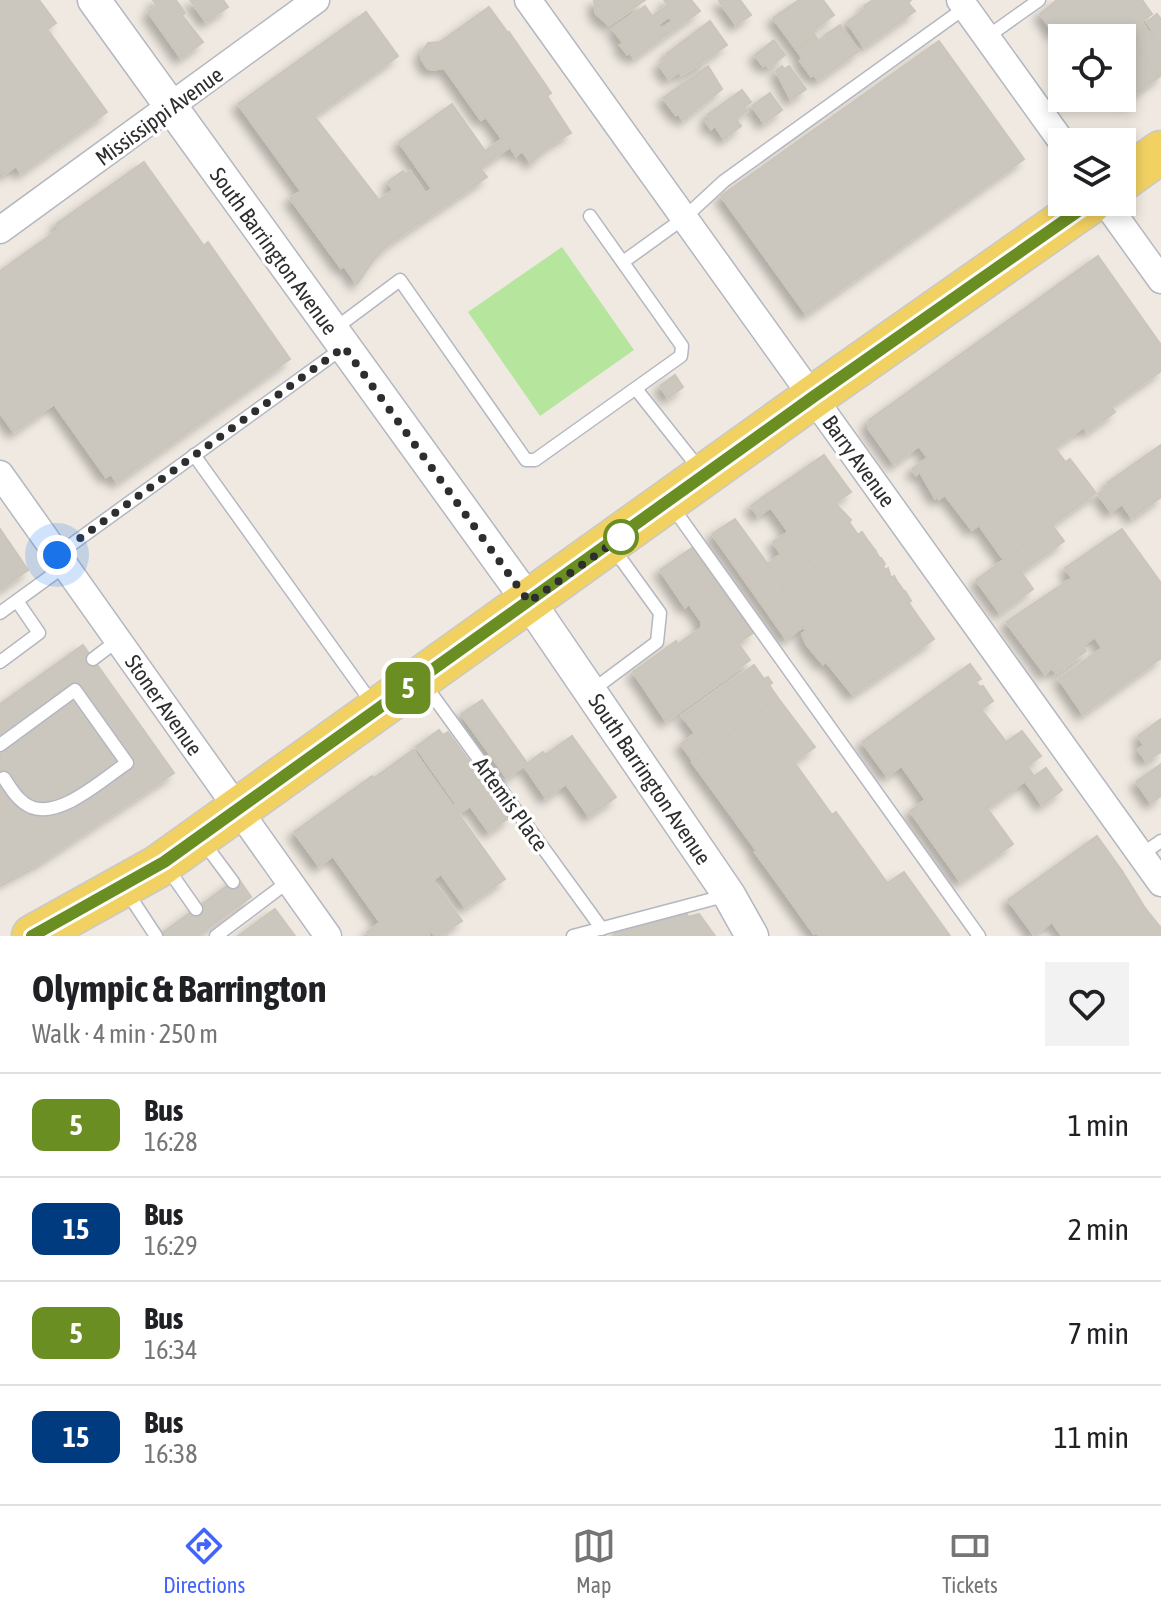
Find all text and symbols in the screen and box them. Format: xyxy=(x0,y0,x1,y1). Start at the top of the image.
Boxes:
map controls xyxy=(1048,24,1136,216)
button: locate xyxy=(1048,24,1136,112)
street label: Mississippi Avenue xyxy=(90,61,228,171)
button: layers xyxy=(1048,128,1136,216)
street label: South Barrington Avenue xyxy=(205,162,343,340)
street label: Barry Avenue xyxy=(817,410,901,512)
unlabelled marker xyxy=(604,520,638,554)
your location xyxy=(37,535,77,575)
street label: Stoner Avenue xyxy=(120,650,208,760)
line badge: 5 xyxy=(382,662,434,714)
text: 5 xyxy=(401,672,415,704)
street label: South Barrington Avenue xyxy=(583,689,717,869)
street label: Artemis Place xyxy=(468,752,554,856)
button: heart xyxy=(1045,962,1129,1046)
text: Olympic & Barrington xyxy=(32,967,326,1010)
text: Walk · 4 min · 250 m xyxy=(32,1019,218,1049)
text: Bus xyxy=(144,1093,183,1127)
text: 1 min xyxy=(1068,1108,1129,1142)
text: 5 xyxy=(69,1109,83,1141)
text: 16:28 xyxy=(144,1127,198,1157)
text: Bus xyxy=(144,1197,183,1231)
text: 2 min xyxy=(1068,1212,1129,1246)
text: 15 xyxy=(63,1213,89,1245)
text: 16:29 xyxy=(144,1231,198,1261)
text: Bus xyxy=(144,1301,183,1335)
text: 7 min xyxy=(1068,1316,1129,1350)
text: 5 xyxy=(69,1317,83,1349)
text: 16:34 xyxy=(144,1335,198,1365)
text: Bus xyxy=(144,1405,183,1439)
text: 11 min xyxy=(1054,1420,1129,1454)
text: 15 xyxy=(63,1421,89,1453)
text: 16:38 xyxy=(144,1439,198,1469)
tab: Directions xyxy=(163,1524,245,1598)
tab: Map xyxy=(572,1524,616,1598)
tab: Tickets xyxy=(942,1524,998,1598)

